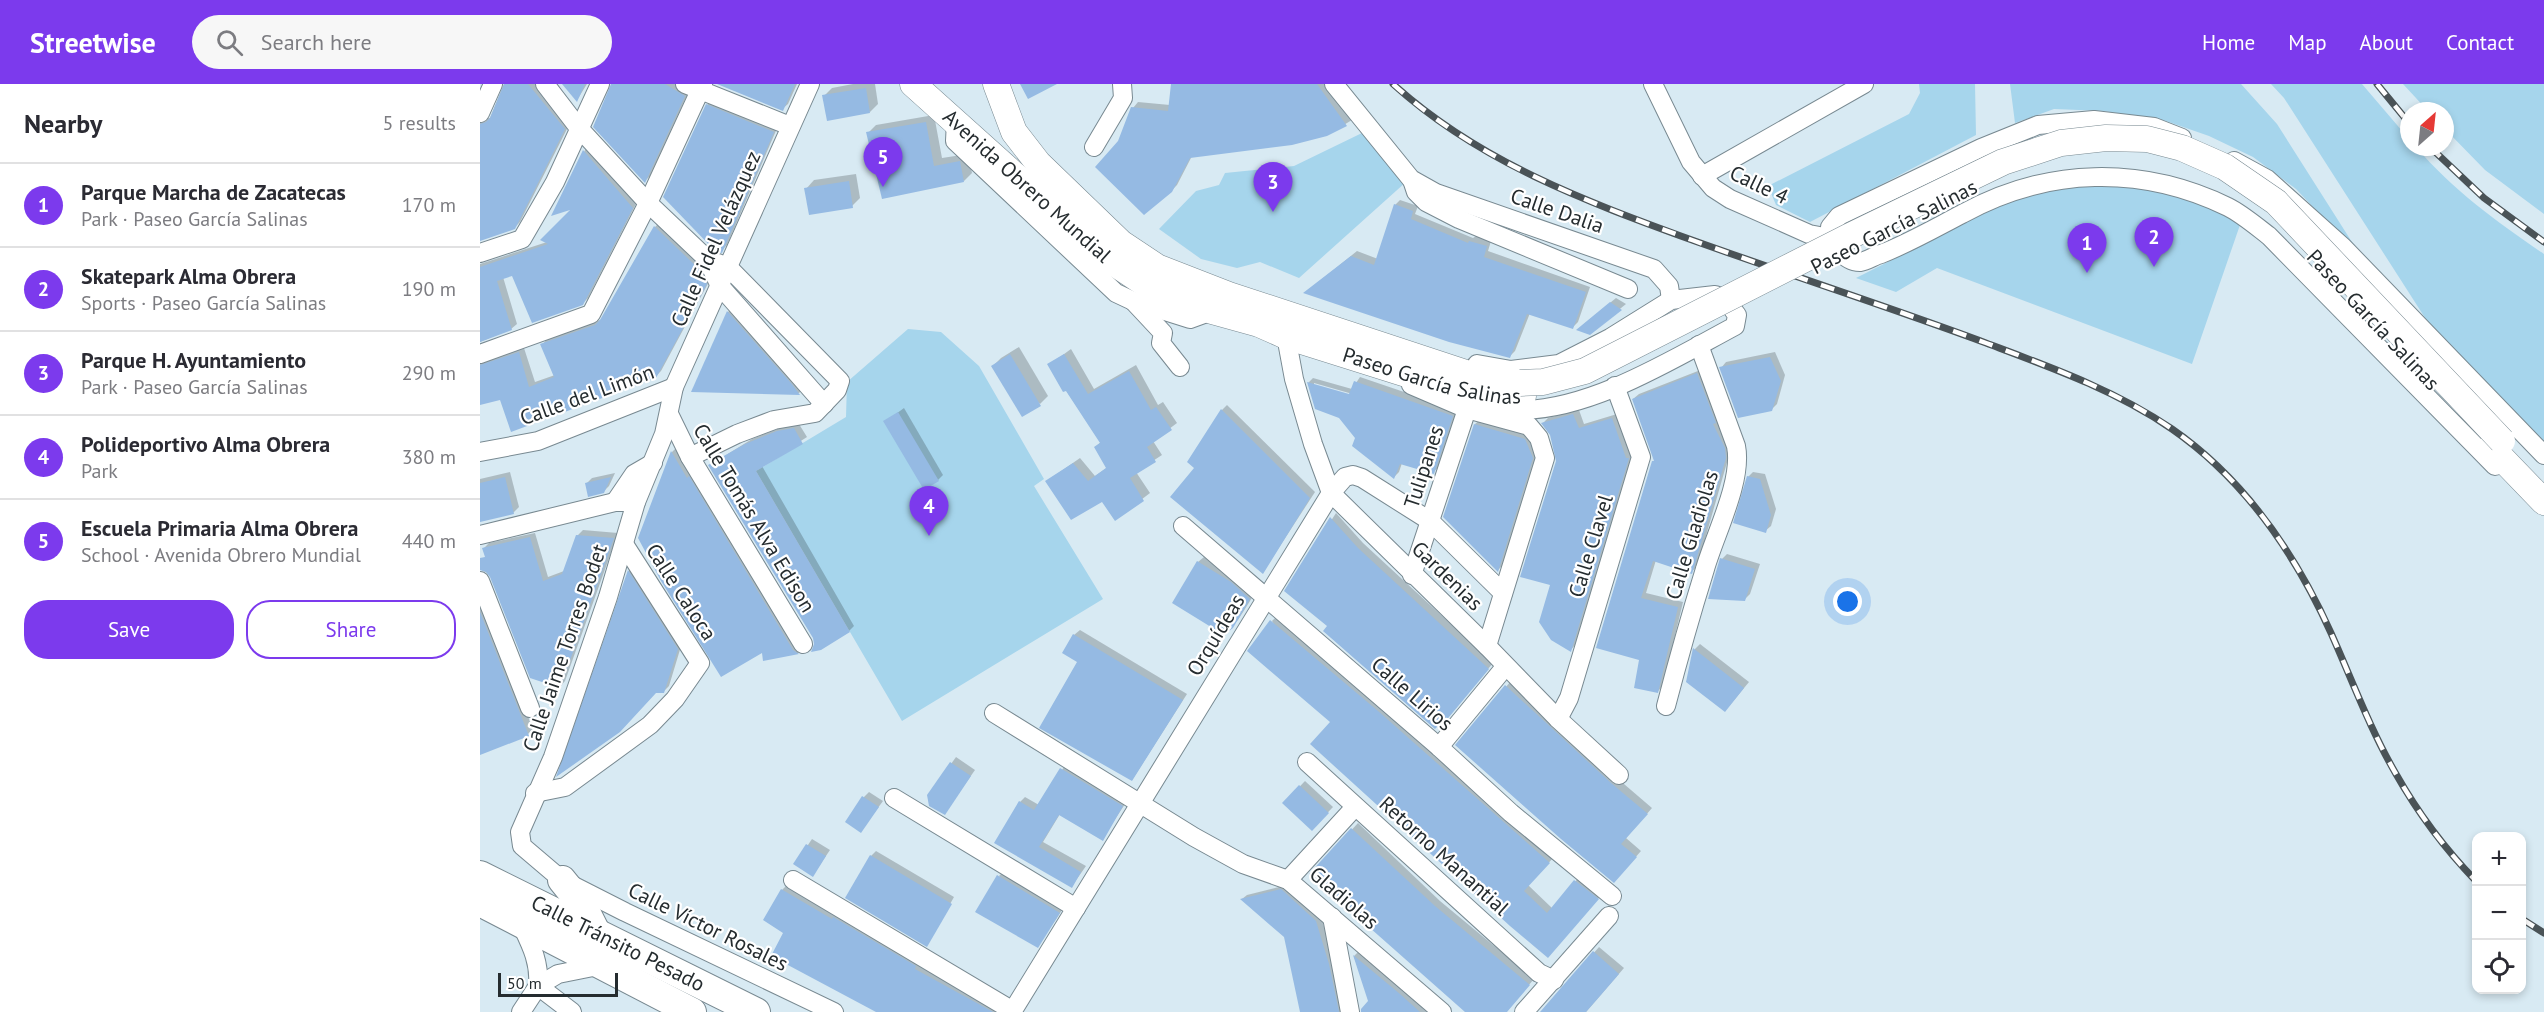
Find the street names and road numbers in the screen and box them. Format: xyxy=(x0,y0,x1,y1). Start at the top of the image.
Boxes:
street label: Avenida Obrero Mundial xyxy=(937,103,1117,268)
street label: Calle Fidel Velázquez xyxy=(665,147,766,331)
street label: Calle 4 xyxy=(1725,159,1793,210)
street label: Paseo García Salinas xyxy=(1806,173,1982,280)
street label: Calle Dalia xyxy=(1507,182,1607,239)
street label: Paseo García Salinas xyxy=(2301,243,2446,396)
street label: Paseo García Salinas xyxy=(1340,341,1521,410)
street label: Calle del Limón xyxy=(516,358,657,431)
street label: Calle Tomás Alva Edison xyxy=(687,418,822,617)
street label: Tulipanes xyxy=(1398,422,1450,512)
street label: Calle Gladiolas xyxy=(1659,467,1724,603)
street label: Calle Clavel xyxy=(1562,491,1619,600)
street label: Gardenias xyxy=(1406,535,1489,616)
street label: Calle Caloca xyxy=(640,538,723,645)
street label: Calle Jaime Torres Bodet xyxy=(516,541,613,755)
street label: Orquídeas xyxy=(1181,589,1251,681)
street label: Calle Lirios xyxy=(1366,651,1459,737)
street label: Retorno Manantial xyxy=(1374,790,1515,921)
street label: Gladiolas xyxy=(1304,860,1384,935)
street label: Calle Víctor Rosales xyxy=(624,876,793,977)
street label: Calle Tránsito Pesado xyxy=(527,889,709,997)

